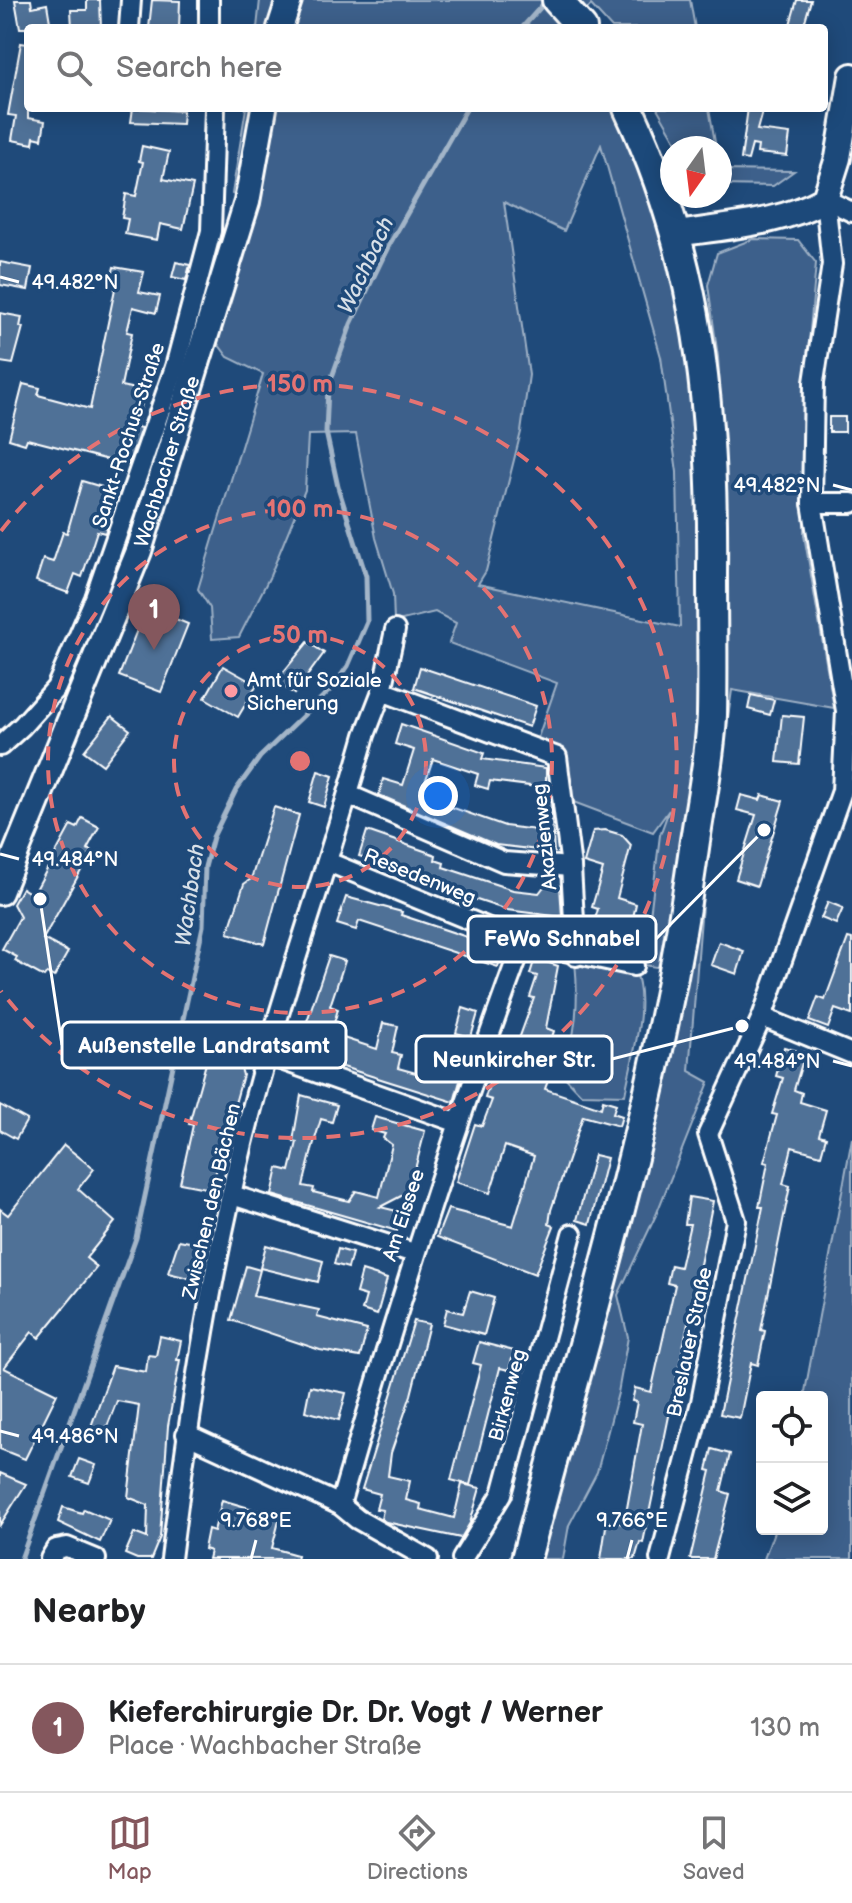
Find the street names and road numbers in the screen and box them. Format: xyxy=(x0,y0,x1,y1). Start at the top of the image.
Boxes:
street label: Sankt-Rochus-Straße xyxy=(88,339,170,531)
street label: Wachbacher Straße xyxy=(130,373,206,550)
street label: Akazienweg xyxy=(527,782,563,891)
street label: Resedenweg xyxy=(360,844,479,910)
street label: Zwischen den Bächen xyxy=(178,1101,246,1303)
street label: Am Eissee xyxy=(378,1166,430,1264)
street label: Breslauer Straße xyxy=(662,1265,718,1419)
street label: Birkenweg xyxy=(484,1346,532,1444)

